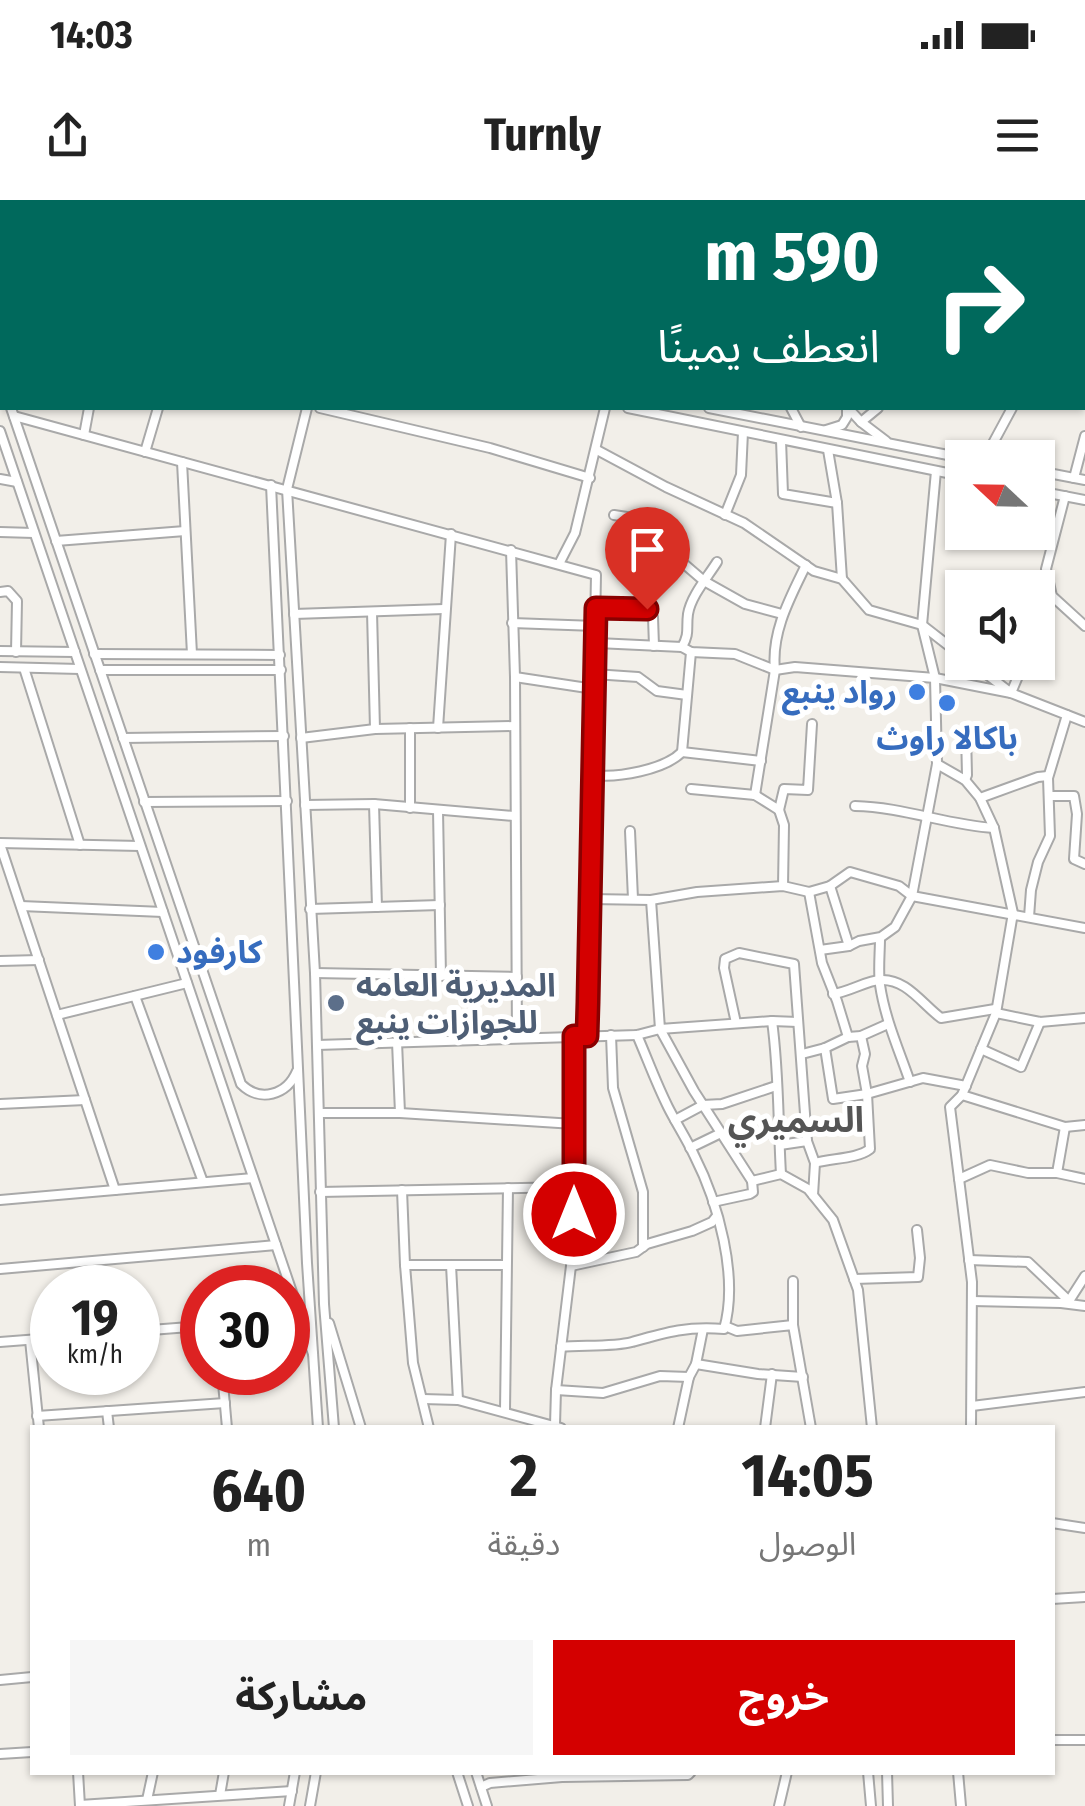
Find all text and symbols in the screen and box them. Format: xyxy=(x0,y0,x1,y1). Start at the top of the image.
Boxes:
text: 14:03 xyxy=(50,12,133,58)
icon: share xyxy=(40,108,95,163)
text: Turnly xyxy=(484,108,601,162)
icon: menu xyxy=(990,108,1045,163)
text: 590 m xyxy=(704,215,880,299)
icon: right xyxy=(915,240,1045,370)
text: انعطف يمينًا xyxy=(657,320,880,374)
north arrow xyxy=(945,440,1055,550)
map controls xyxy=(945,440,1055,680)
pin xyxy=(605,507,690,610)
icon: arrive xyxy=(620,522,675,577)
button: sound xyxy=(945,570,1055,680)
place label: رواد ينبع xyxy=(782,673,897,716)
marker: رواد ينبع xyxy=(906,681,928,703)
marker: باكالا راوث xyxy=(936,692,958,714)
place label: باكالا راوث xyxy=(876,719,1018,757)
place label: كارفود xyxy=(176,933,263,971)
marker: كارفود xyxy=(145,941,167,963)
place label: المديرية العامه للجوازات ينبع xyxy=(356,966,556,1046)
marker: المديرية العامه للجوازات ينبع xyxy=(325,992,347,1014)
district label: السميري xyxy=(728,1099,864,1148)
position arrow xyxy=(522,1162,626,1266)
speed limit sign: 30 xyxy=(180,1265,310,1395)
text: 19 xyxy=(71,1288,118,1348)
text: km/h xyxy=(67,1340,123,1370)
text: 2 xyxy=(510,1440,538,1512)
text: 14:05 xyxy=(742,1440,874,1512)
text: 640 xyxy=(211,1455,306,1527)
text: دقيقة xyxy=(487,1525,560,1563)
text: الوصول xyxy=(759,1525,856,1563)
text: m xyxy=(246,1526,271,1564)
button: مشاركة xyxy=(70,1640,533,1755)
button: خروج xyxy=(553,1640,1015,1755)

